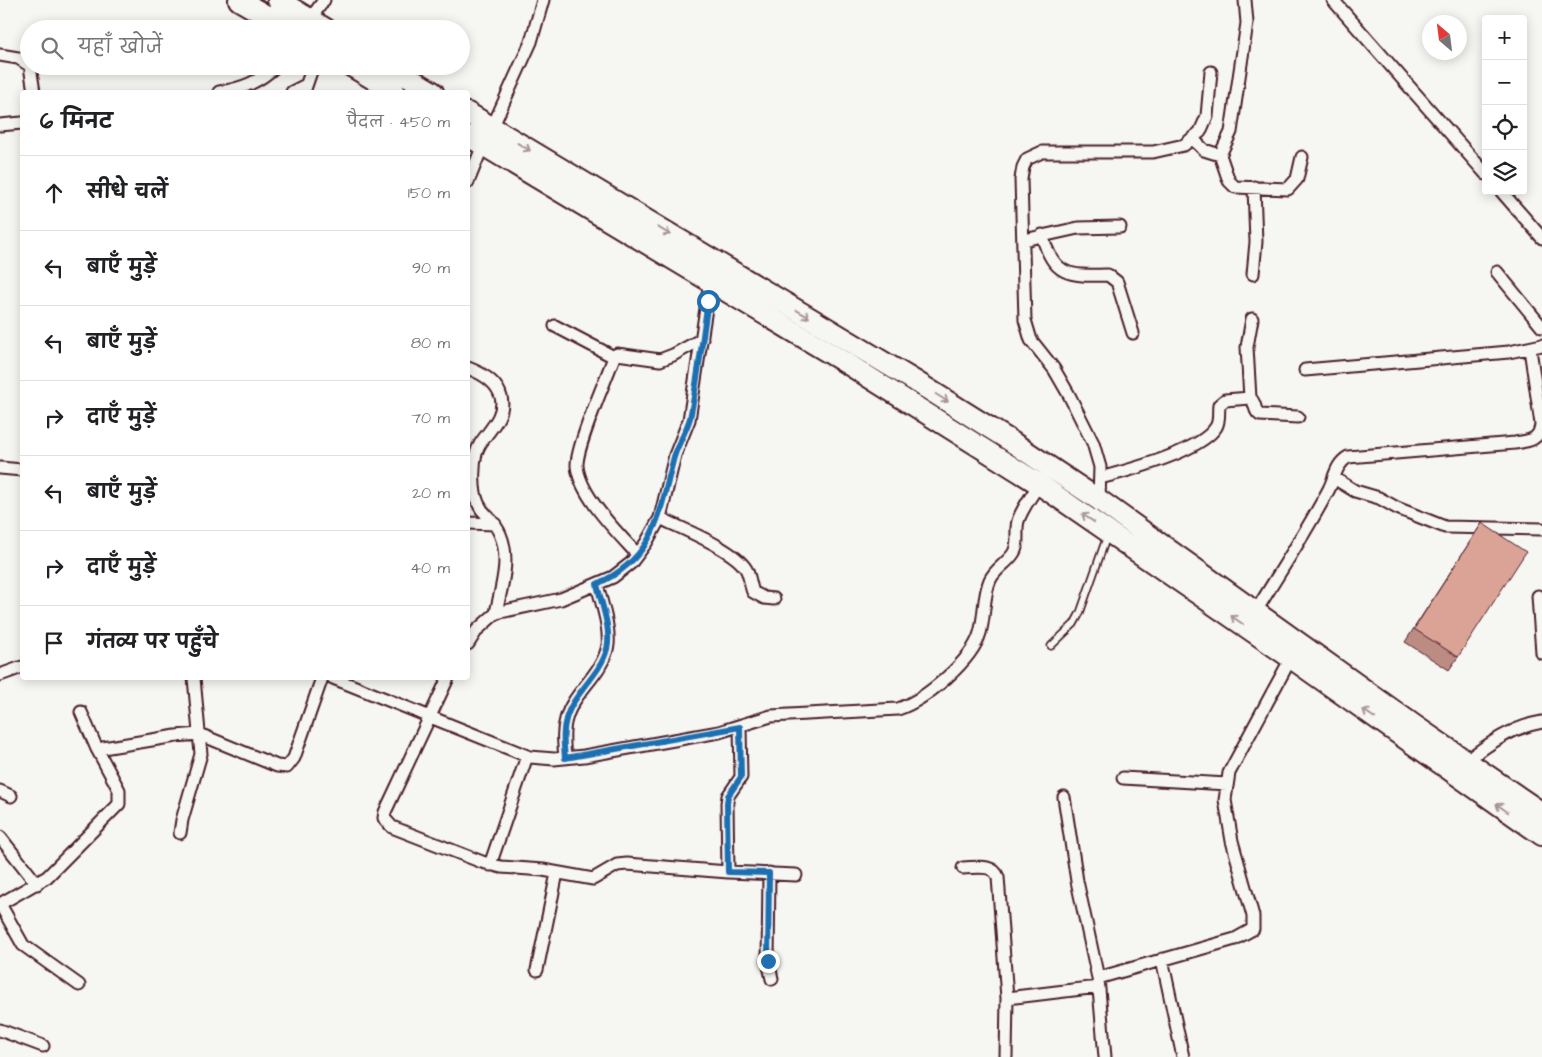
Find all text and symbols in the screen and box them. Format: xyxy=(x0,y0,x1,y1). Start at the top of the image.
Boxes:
north arrow xyxy=(1422,15,1467,60)
map controls xyxy=(1482,15,1527,195)
button: + xyxy=(1482,15,1527,60)
search box xyxy=(20,20,470,75)
icon: search xyxy=(38,34,66,62)
text: यहाँ खोजें xyxy=(78,34,162,61)
button: − xyxy=(1482,60,1527,105)
button: locate xyxy=(1482,105,1527,150)
text: 6 मिनट xyxy=(40,107,113,136)
text: पैदल · 450 m xyxy=(347,111,450,133)
one-way arrow xyxy=(517,142,531,152)
button: layers xyxy=(1482,150,1527,195)
icon: ahead xyxy=(40,179,68,207)
text: सीधे चलें xyxy=(87,179,168,206)
text: 150 m xyxy=(408,182,450,204)
one-way arrow xyxy=(656,226,670,236)
icon: left xyxy=(40,254,68,282)
text: बाएँ मुड़ें xyxy=(87,254,156,281)
text: 90 m xyxy=(412,257,450,279)
route start xyxy=(697,290,720,313)
one-way arrow xyxy=(796,310,810,320)
icon: left xyxy=(40,329,68,357)
text: बाएँ मुड़ें xyxy=(87,329,156,356)
text: 80 m xyxy=(411,332,450,354)
one-way arrow xyxy=(935,394,949,404)
icon: right xyxy=(40,404,68,432)
text: दाएँ मुड़ें xyxy=(87,404,156,431)
text: 70 m xyxy=(411,407,450,429)
icon: left xyxy=(40,479,68,507)
text: बाएँ मुड़ें xyxy=(87,479,156,506)
text: 20 m xyxy=(412,482,450,504)
one-way arrow xyxy=(1082,513,1096,523)
icon: right xyxy=(40,554,68,582)
text: दाएँ मुड़ें xyxy=(87,554,156,581)
text: 40 m xyxy=(410,557,450,579)
one-way arrow xyxy=(1230,615,1244,625)
icon: arrive xyxy=(40,629,68,657)
text: गंतव्य पर पहुँचे xyxy=(87,629,218,656)
one-way arrow xyxy=(1362,709,1376,719)
one-way arrow xyxy=(1495,803,1509,813)
route end xyxy=(757,950,780,973)

